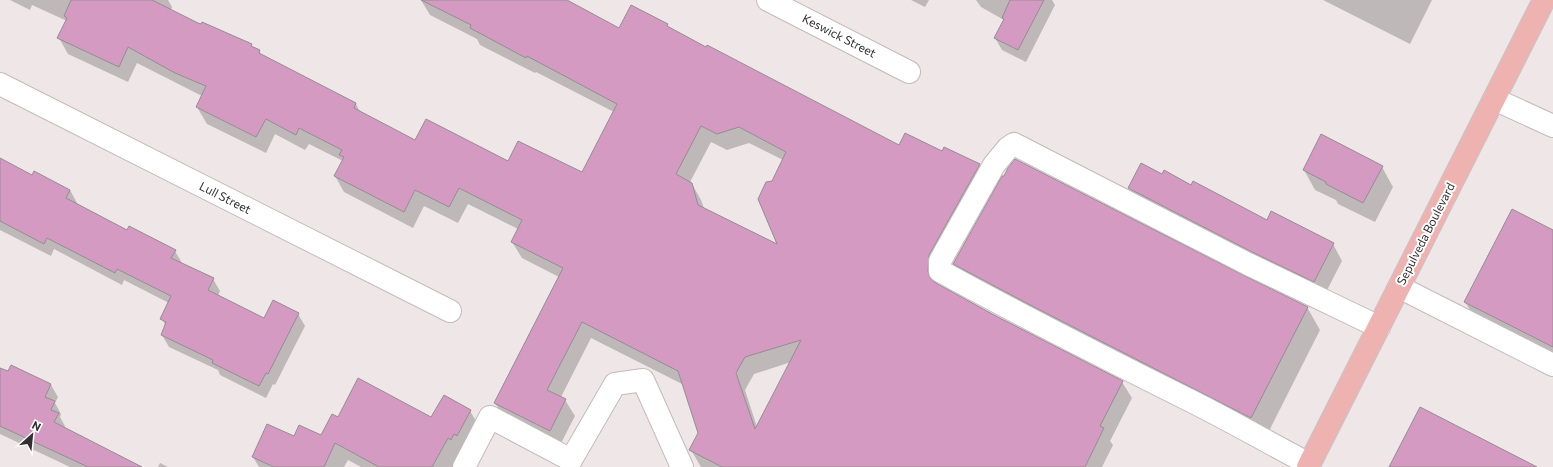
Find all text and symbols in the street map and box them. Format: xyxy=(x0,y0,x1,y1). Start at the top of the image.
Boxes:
street label: Keswick Street xyxy=(800,11,879,60)
street label: Lull Street xyxy=(197,178,254,216)
street label: Sepulveda Boulevard xyxy=(1393,180,1457,287)
north arrow xyxy=(12,415,52,455)
text: N xyxy=(30,418,43,433)

